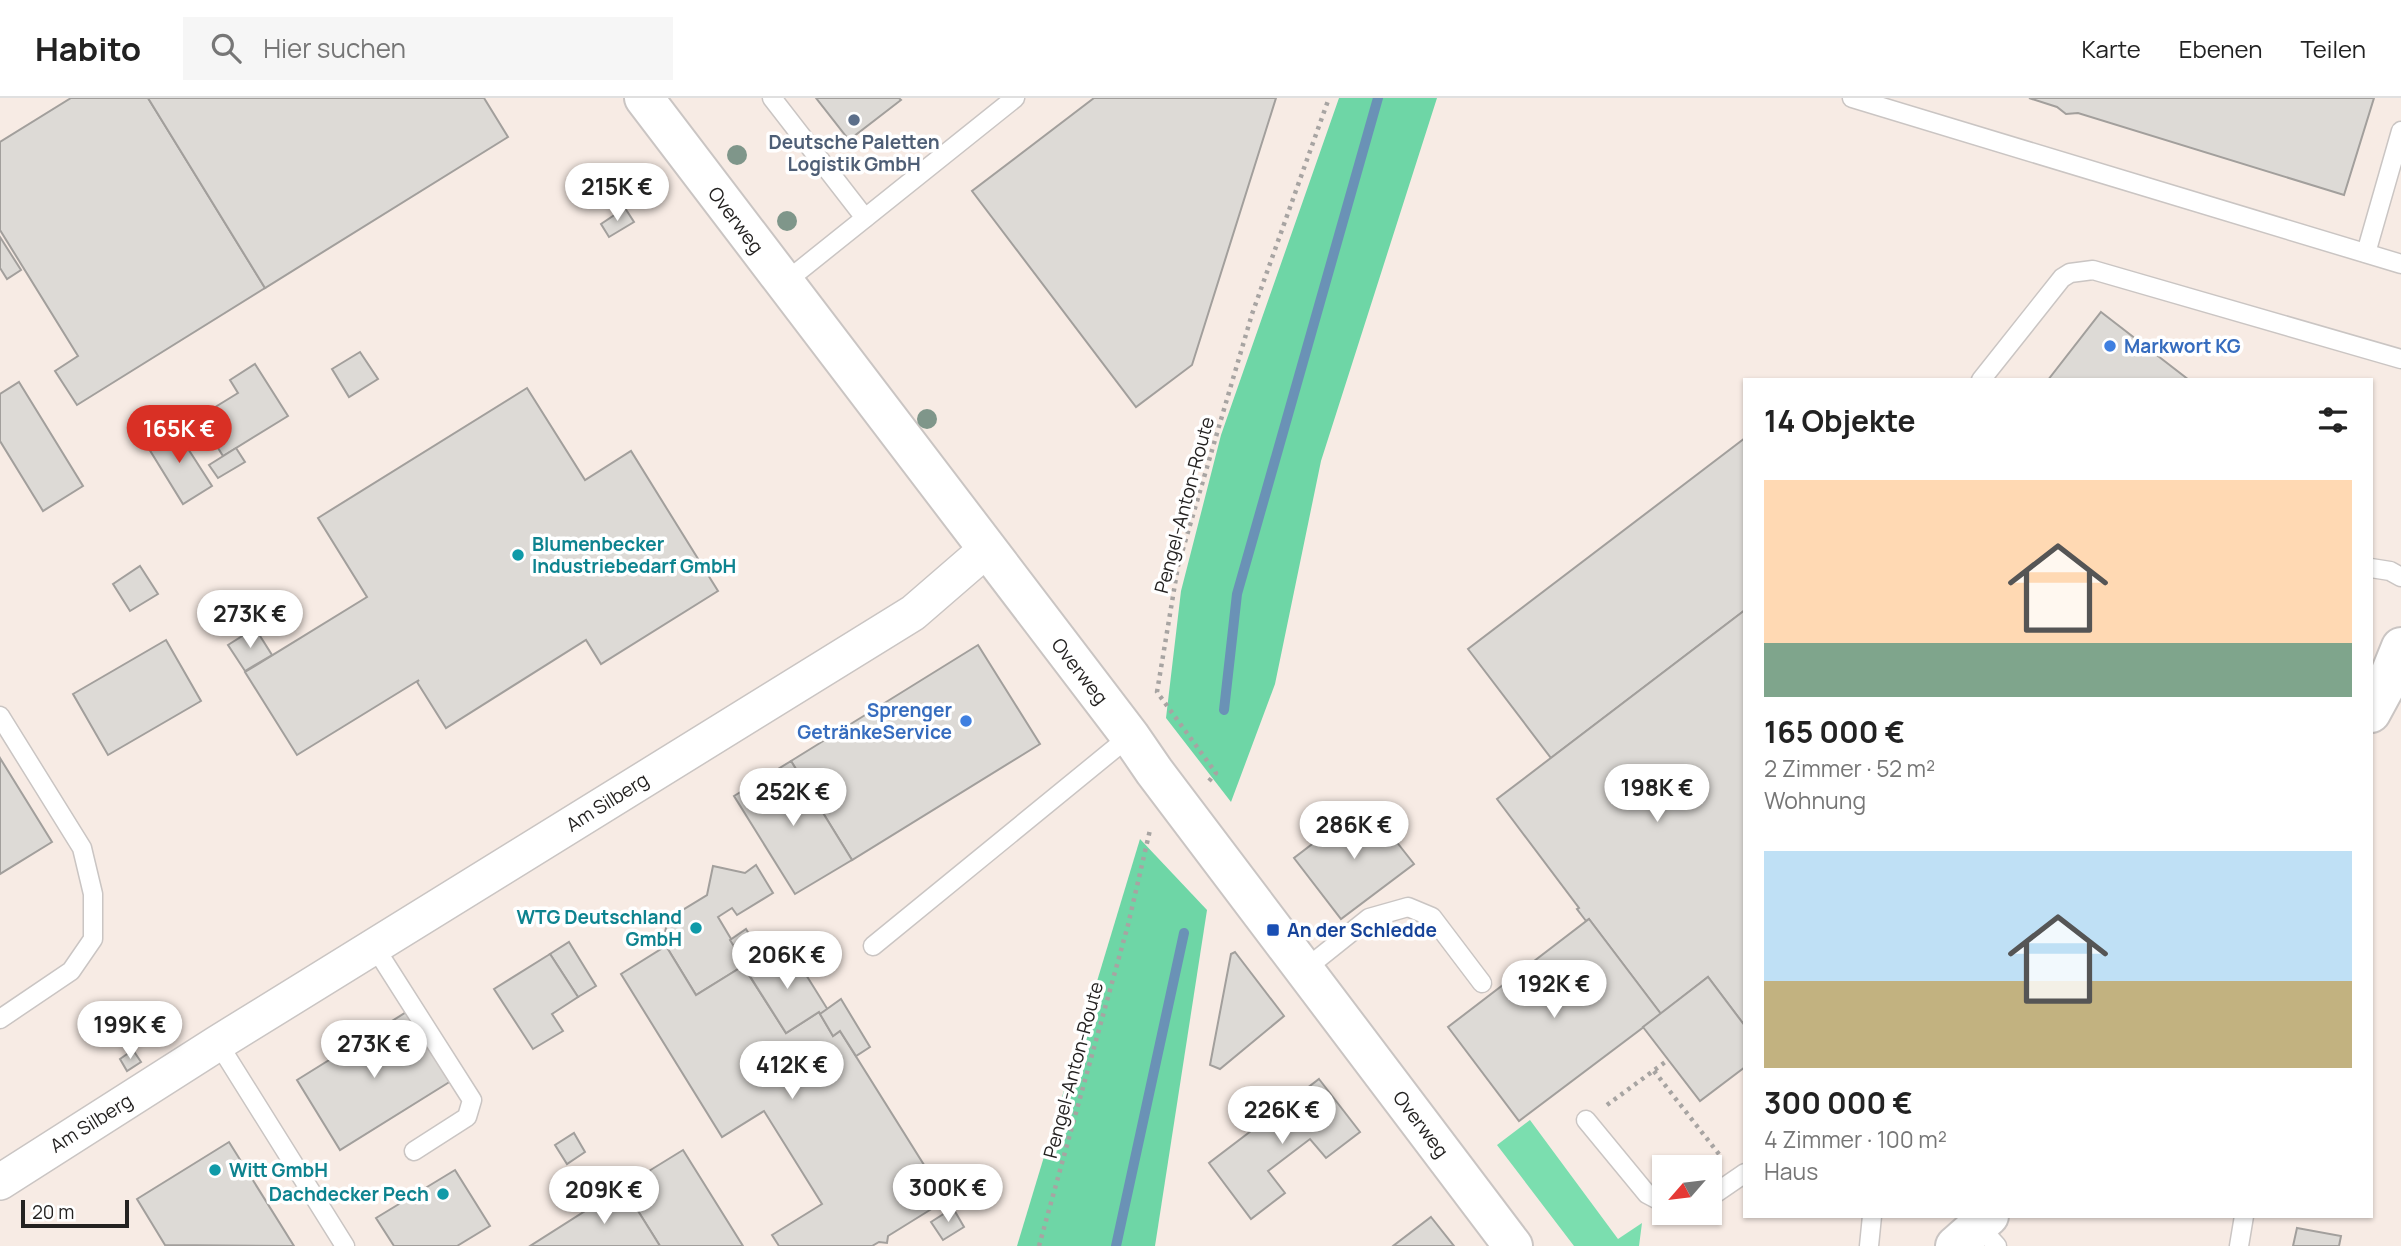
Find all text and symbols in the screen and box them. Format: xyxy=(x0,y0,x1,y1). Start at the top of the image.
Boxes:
search box xyxy=(183,17,673,80)
text: Habito xyxy=(35,26,141,71)
icon: search xyxy=(207,29,245,67)
text: Hier suchen xyxy=(263,30,406,66)
text: Karte xyxy=(2081,32,2141,65)
text: Ebenen xyxy=(2179,32,2262,65)
text: Teilen xyxy=(2300,32,2366,65)
marker: Deutsche Paletten Logistik GmbH xyxy=(846,112,862,128)
place label: Deutsche Paletten Logistik GmbH xyxy=(768,129,940,177)
pin: 215K € xyxy=(560,164,674,223)
text: 215K € xyxy=(581,170,653,202)
street label: Overweg xyxy=(702,181,770,259)
place label: Markwort KG xyxy=(2124,333,2241,359)
marker: Markwort KG xyxy=(2102,338,2118,354)
text: 14 Objekte xyxy=(1764,400,1915,441)
icon: filters xyxy=(2314,401,2352,439)
pin: 165K € xyxy=(122,406,236,465)
text: 165K € xyxy=(143,412,215,444)
street label: Pengel-Anton-Route xyxy=(1148,414,1220,596)
icon: home xyxy=(1995,525,2121,651)
place label: Blumenbecker Industriebedarf GmbH xyxy=(532,531,736,579)
marker: Blumenbecker Industriebedarf GmbH xyxy=(510,547,526,563)
pin: 273K € xyxy=(193,590,307,650)
text: 273K € xyxy=(213,597,287,629)
street label: Overweg xyxy=(1046,632,1114,710)
place label: Sprenger GetränkeService xyxy=(797,697,952,745)
text: 165 000 € xyxy=(1764,711,1905,752)
marker: Sprenger GetränkeService xyxy=(958,713,974,729)
text: 2 Zimmer · 52 m² xyxy=(1764,752,1935,784)
pin: 198K € xyxy=(1600,764,1714,824)
street label: Am Silberg xyxy=(561,766,653,838)
pin: 252K € xyxy=(736,768,850,828)
text: 198K € xyxy=(1620,771,1694,803)
text: 252K € xyxy=(756,775,831,807)
text: Wohnung xyxy=(1764,784,1866,816)
pin: 286K € xyxy=(1297,802,1411,861)
text: 286K € xyxy=(1316,808,1392,840)
icon: home xyxy=(1995,896,2121,1022)
place label: WTG Deutschland GmbH xyxy=(517,904,682,952)
place label: An der Schledde xyxy=(1287,917,1437,943)
marker: WTG Deutschland GmbH xyxy=(688,920,704,936)
marker: An der Schledde xyxy=(1265,922,1281,938)
pin: 206K € xyxy=(730,932,844,991)
text: 206K € xyxy=(748,938,826,970)
pin: 192K € xyxy=(1497,960,1611,1020)
text: 192K € xyxy=(1518,967,1590,999)
street label: Pengel-Anton-Route xyxy=(1037,979,1109,1161)
pin: 199K € xyxy=(73,1002,187,1061)
text: 199K € xyxy=(93,1008,167,1040)
pin: 273K € xyxy=(317,1020,431,1080)
text: 273K € xyxy=(337,1027,411,1059)
pin: 412K € xyxy=(735,1042,849,1101)
text: 412K € xyxy=(756,1048,828,1080)
text: 300 000 € xyxy=(1764,1082,1913,1123)
street label: Overweg xyxy=(1387,1085,1455,1163)
pin: 226K € xyxy=(1225,1086,1339,1146)
street label: Am Silberg xyxy=(45,1087,137,1159)
text: 226K € xyxy=(1244,1093,1320,1125)
text: 4 Zimmer · 100 m² xyxy=(1764,1123,1947,1155)
north arrow xyxy=(1652,1155,1722,1225)
map controls xyxy=(1652,1155,1722,1225)
text: Haus xyxy=(1764,1155,1818,1187)
place label: Witt GmbH xyxy=(229,1157,328,1183)
marker: Witt GmbH xyxy=(207,1162,223,1178)
pin: 300K € xyxy=(891,1164,1005,1224)
pin: 209K € xyxy=(547,1166,661,1226)
text: 300K € xyxy=(909,1171,987,1203)
text: 209K € xyxy=(565,1173,643,1205)
place label: Dachdecker Pech xyxy=(269,1181,429,1207)
marker: Dachdecker Pech xyxy=(435,1186,451,1202)
scale bar xyxy=(21,1197,130,1229)
text: 20 m xyxy=(32,1199,74,1225)

